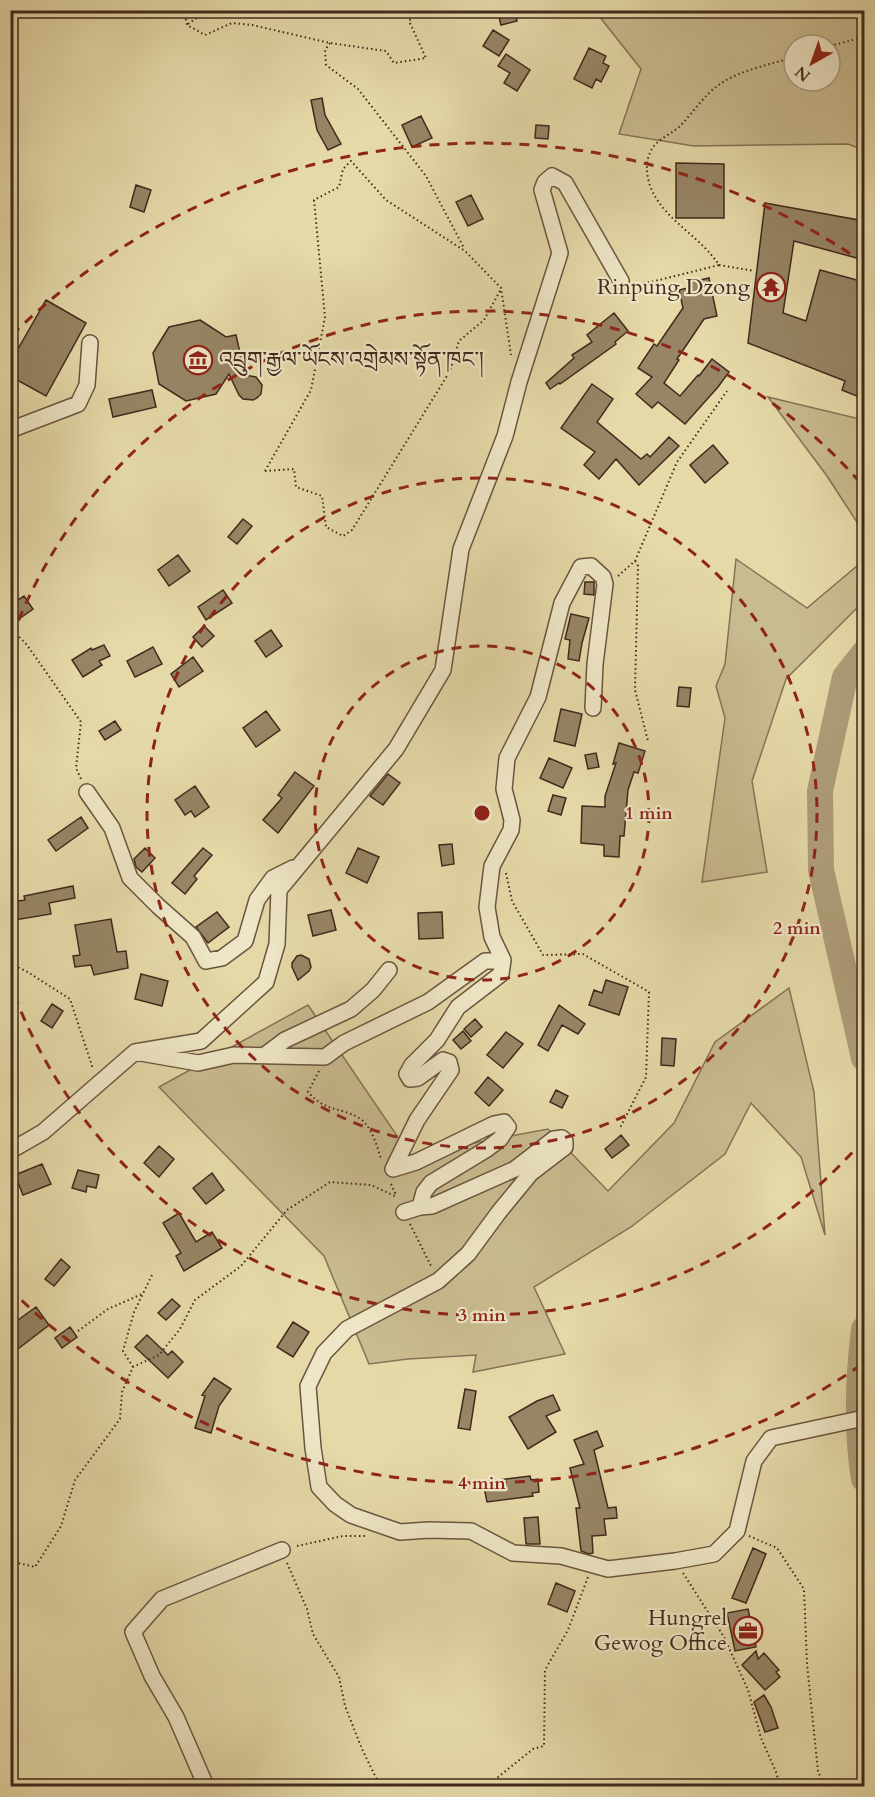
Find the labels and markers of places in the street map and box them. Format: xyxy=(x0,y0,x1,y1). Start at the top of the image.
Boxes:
temple icon: Rinpung Dzong xyxy=(755,271,787,303)
place label: Rinpung Dzong xyxy=(597,272,751,302)
place label: འབྲུག་རྒྱལ་ཡོངས་འགྲེམས་སྟོན་ཁང་། xyxy=(219,343,484,378)
museum icon: འབྲུག་རྒྱལ་ཡོངས་འགྲེམས་སྟོན་ཁང་། xyxy=(182,344,214,376)
centre of rings xyxy=(472,803,492,823)
place label: Hungrel Gewog Office xyxy=(594,1603,727,1658)
office icon: Hungrel Gewog Office xyxy=(732,1615,764,1647)

